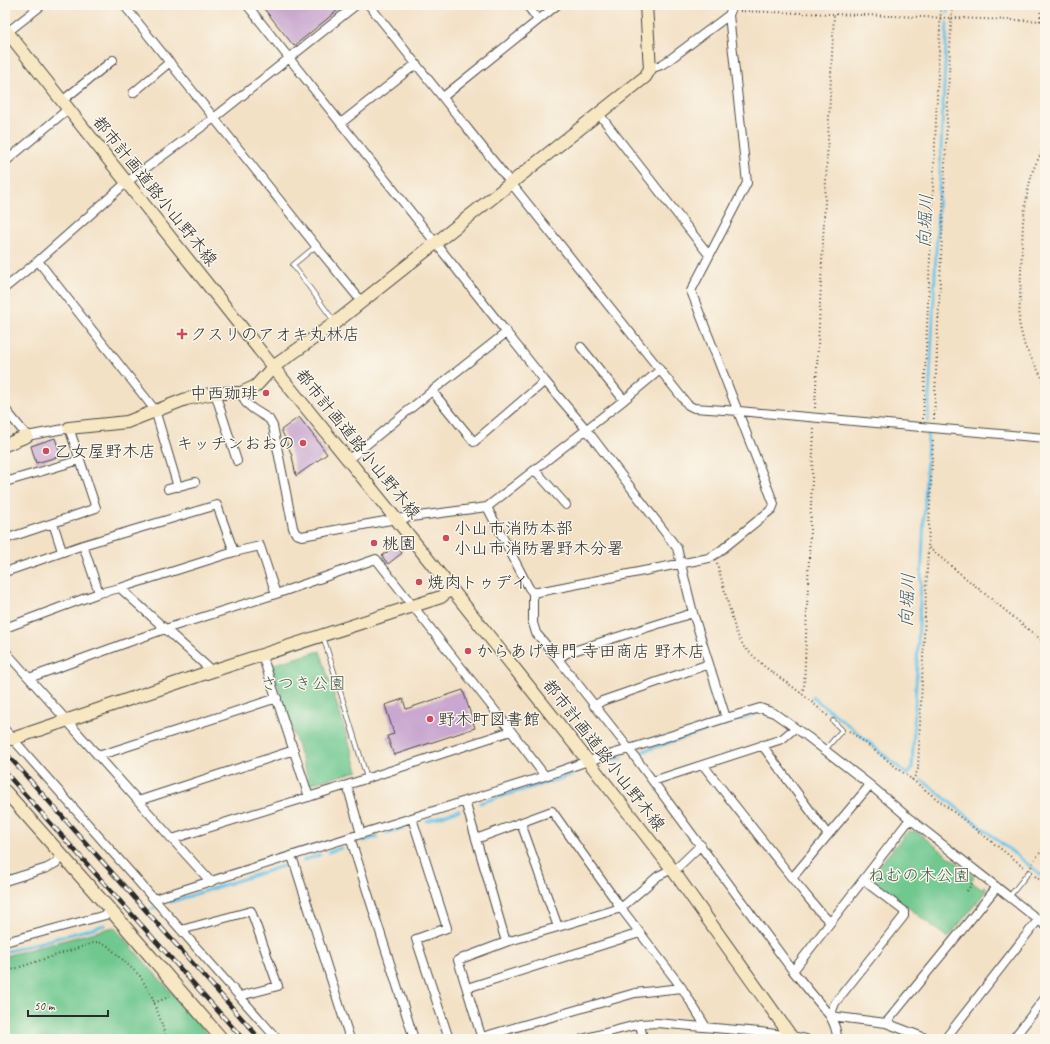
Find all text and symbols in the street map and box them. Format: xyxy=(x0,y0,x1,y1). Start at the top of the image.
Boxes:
street label: 都市計画道路小山野木線 xyxy=(88,112,222,270)
water label: 向堀川 xyxy=(913,193,937,249)
place label: クスリのアオキ丸林店 xyxy=(190,324,360,345)
marker: クスリのアオキ丸林店 xyxy=(177,329,187,339)
street label: 都市計画道路小山野木線 xyxy=(291,365,425,523)
place label: 中西珈琲 xyxy=(190,383,258,404)
marker: 中西珈琲 xyxy=(261,388,271,398)
place label: キッチンおおの xyxy=(176,433,295,454)
marker: キッチンおおの xyxy=(298,438,308,448)
place label: 乙女屋野木店 xyxy=(54,441,156,462)
marker: 乙女屋野木店 xyxy=(41,446,51,456)
place label: 小山市消防本部 小山市消防署野木分署 xyxy=(454,518,624,559)
place label: 桃園 xyxy=(382,533,416,554)
marker: 小山市消防本部 小山市消防署野木分署 xyxy=(441,533,451,543)
marker: 桃園 xyxy=(369,538,379,548)
place label: 焼肉トゥデイ xyxy=(427,572,528,593)
water label: 向堀川 xyxy=(895,572,919,628)
marker: 焼肉トゥデイ xyxy=(414,577,424,587)
place label: からあげ専門 寺田商店 野木店 xyxy=(476,641,705,662)
marker: からあげ専門 寺田商店 野木店 xyxy=(463,646,473,656)
park label: さつき公園 xyxy=(261,673,346,694)
street label: 都市計画道路小山野木線 xyxy=(538,675,670,835)
place label: 野木町図書館 xyxy=(438,709,540,730)
marker: 野木町図書館 xyxy=(425,714,435,724)
park label: ねむの木公園 xyxy=(868,865,970,886)
scale bar xyxy=(28,992,108,1018)
text: 50 m xyxy=(34,998,56,1014)

